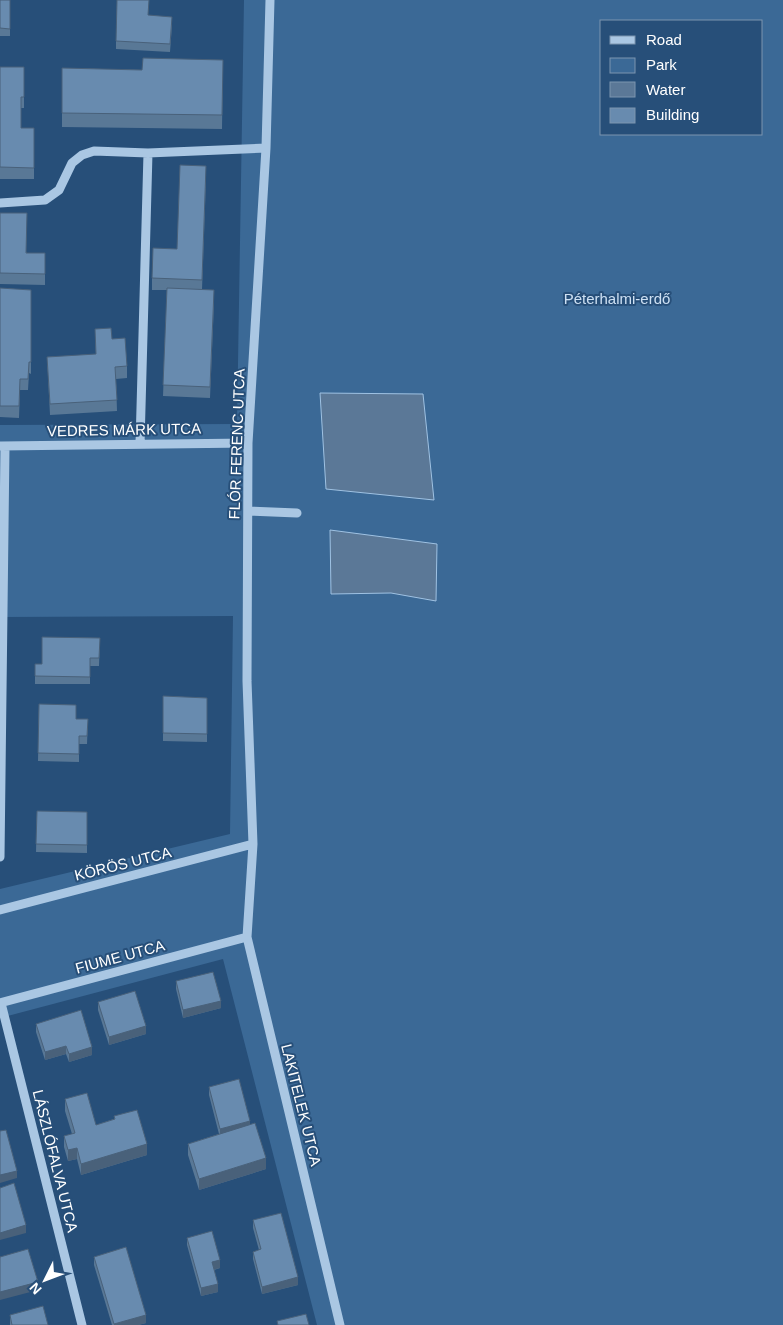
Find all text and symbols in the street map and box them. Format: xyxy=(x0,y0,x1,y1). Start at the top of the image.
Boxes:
legend xyxy=(600,20,763,135)
text: Road xyxy=(646,31,682,48)
text: Park xyxy=(646,56,677,73)
text: Water xyxy=(646,81,685,98)
text: Building xyxy=(646,106,699,123)
park label: Péterhalmi-erdő xyxy=(564,290,670,307)
street label: FLÓR FERENC UTCA xyxy=(225,368,248,520)
street label: VEDRES MÁRK UTCA xyxy=(47,420,201,439)
street label: KÖRÖS UTCA xyxy=(73,843,173,884)
street label: FIUME UTCA xyxy=(73,936,166,977)
street label: LAKITELEK UTCA xyxy=(278,1042,325,1168)
street label: LÁSZLÓFALVA UTCA xyxy=(30,1088,81,1234)
north arrow xyxy=(20,1255,70,1305)
text: N xyxy=(26,1280,45,1298)

